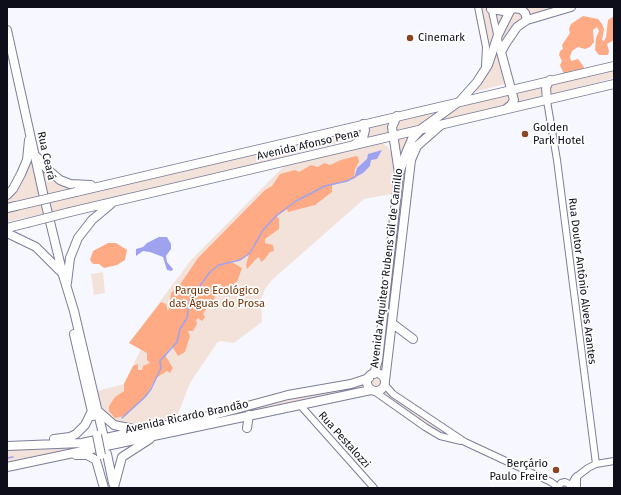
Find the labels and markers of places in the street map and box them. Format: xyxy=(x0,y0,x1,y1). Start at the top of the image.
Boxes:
place label: Cinemark xyxy=(418,31,465,45)
marker: Cinemark xyxy=(405,33,415,43)
place label: Golden Park Hotel xyxy=(533,121,584,147)
marker: Golden Park Hotel xyxy=(520,129,530,139)
place label: Berçário Paulo Freire xyxy=(489,457,548,483)
marker: Berçário Paulo Freire xyxy=(551,465,561,475)

